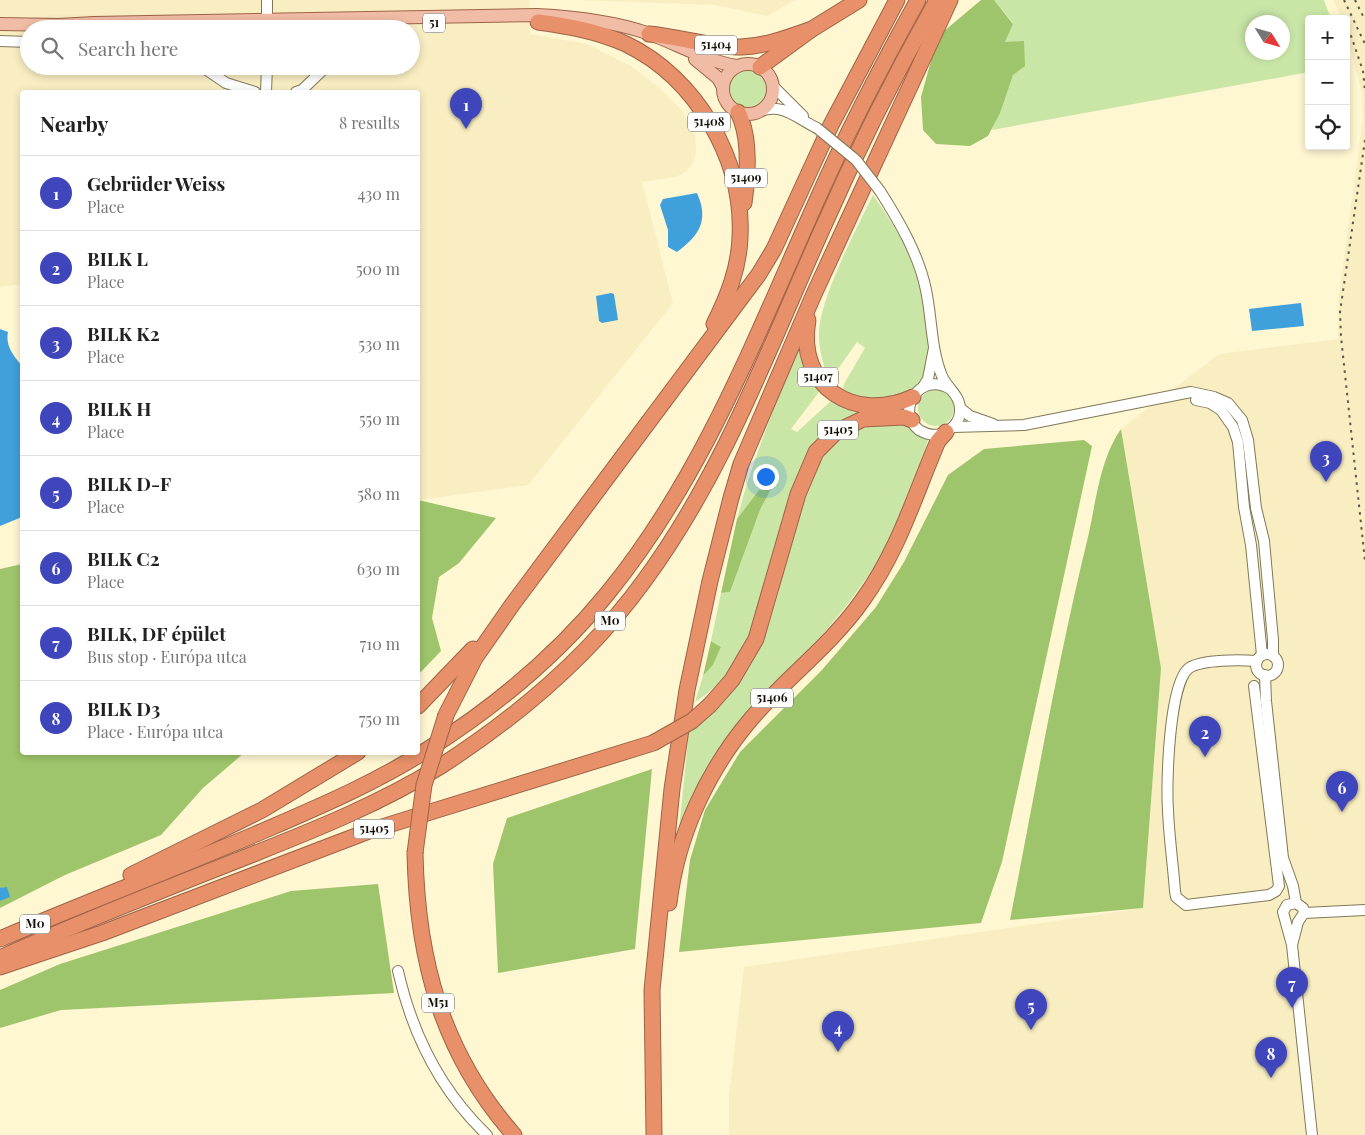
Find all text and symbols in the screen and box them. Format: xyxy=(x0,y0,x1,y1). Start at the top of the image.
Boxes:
road number: 51 xyxy=(423,13,445,32)
north arrow xyxy=(1245,15,1290,60)
map controls xyxy=(1305,15,1350,150)
button: + xyxy=(1305,15,1350,60)
search box xyxy=(20,20,420,75)
icon: search xyxy=(38,34,66,62)
text: Search here xyxy=(78,35,178,61)
road number: 51404 xyxy=(695,36,737,54)
button: − xyxy=(1305,60,1350,105)
pin: 1 xyxy=(450,88,482,129)
button: locate xyxy=(1305,105,1350,150)
text: Nearby xyxy=(40,109,109,137)
text: 8 results xyxy=(339,112,400,133)
road number: 51408 xyxy=(688,112,730,132)
road number: 51409 xyxy=(725,168,767,188)
text: Gebrüder Weiss xyxy=(87,170,225,196)
text: 1 xyxy=(53,183,59,204)
text: 430 m xyxy=(357,183,400,204)
text: Place xyxy=(87,196,125,217)
text: BILK L xyxy=(87,245,148,271)
text: 2 xyxy=(52,258,60,279)
text: 500 m xyxy=(356,258,400,279)
text: Place xyxy=(87,271,125,292)
text: BILK K2 xyxy=(87,320,160,346)
text: 3 xyxy=(52,333,60,354)
text: 530 m xyxy=(358,333,400,354)
text: Place xyxy=(87,346,125,367)
road number: 51407 xyxy=(798,368,838,387)
text: BILK H xyxy=(87,395,151,421)
text: 4 xyxy=(52,408,60,429)
text: 550 m xyxy=(359,408,400,429)
road number: 51405 xyxy=(818,420,858,440)
text: Place xyxy=(87,421,125,442)
pin: 3 xyxy=(1310,441,1342,482)
your location xyxy=(753,464,779,490)
text: BILK D-F xyxy=(87,470,171,496)
text: 5 xyxy=(52,483,60,504)
text: 580 m xyxy=(357,483,400,504)
text: Place xyxy=(87,496,125,517)
text: BILK C2 xyxy=(87,545,160,571)
text: 6 xyxy=(52,558,60,579)
text: 630 m xyxy=(357,558,400,579)
text: Place xyxy=(87,571,125,592)
road number: M0 xyxy=(595,612,625,630)
text: BILK, DF épület xyxy=(87,620,226,646)
text: 7 xyxy=(52,633,60,654)
text: 710 m xyxy=(360,633,400,654)
text: Bus stop · Európa utca xyxy=(87,646,247,667)
road number: 51406 xyxy=(751,688,793,708)
text: BILK D3 xyxy=(87,695,160,721)
text: 8 xyxy=(52,708,60,729)
text: 750 m xyxy=(359,708,400,729)
pin: 2 xyxy=(1189,716,1221,757)
text: Place · Európa utca xyxy=(87,721,223,742)
pin: 6 xyxy=(1326,771,1358,812)
road number: 51405 xyxy=(354,820,394,839)
road number: M0 xyxy=(20,914,50,934)
pin: 7 xyxy=(1276,967,1308,1008)
pin: 5 xyxy=(1015,989,1047,1030)
road number: M51 xyxy=(422,994,454,1012)
pin: 4 xyxy=(822,1011,854,1052)
pin: 8 xyxy=(1255,1037,1287,1078)

